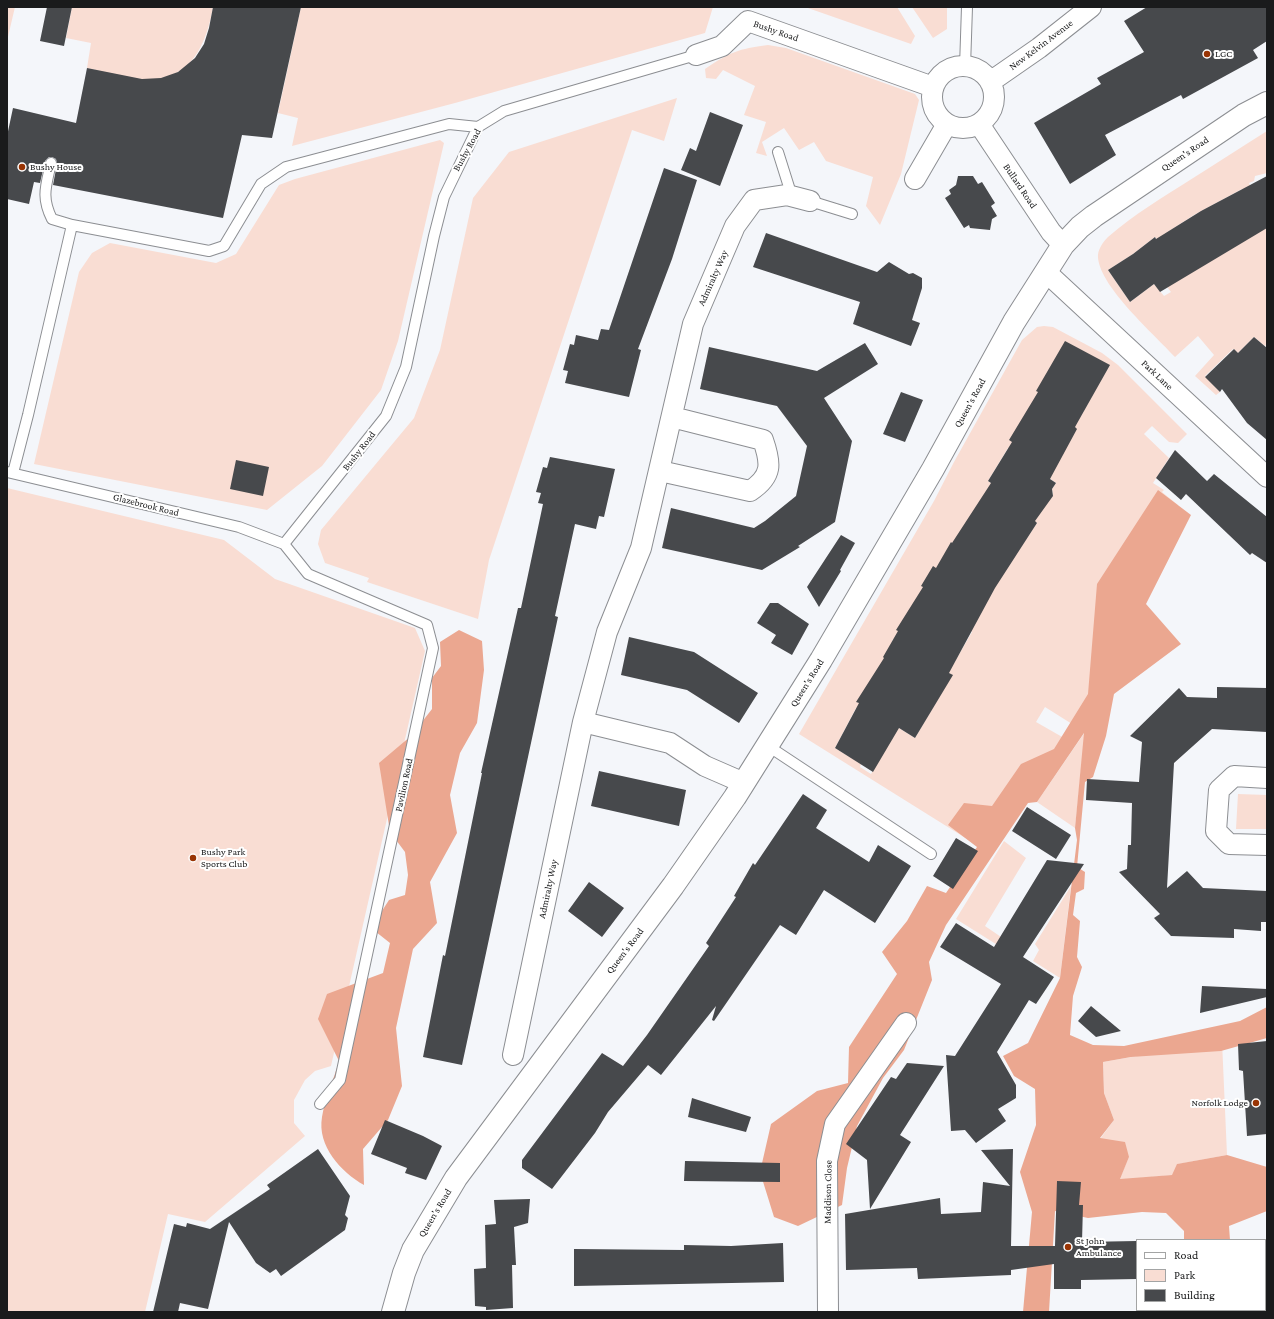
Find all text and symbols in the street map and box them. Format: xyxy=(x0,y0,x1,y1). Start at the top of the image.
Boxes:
street label: New Kelvin Avenue xyxy=(1007,17,1075,73)
street label: Bushy Road xyxy=(752,18,800,44)
place label: LGC xyxy=(1215,48,1232,60)
marker: LGC xyxy=(1202,49,1212,59)
street label: Bushy Road xyxy=(450,127,484,173)
street label: Queen's Road xyxy=(1159,134,1211,174)
place label: Bushy House xyxy=(30,161,82,173)
street label: Bullard Road xyxy=(1001,161,1039,211)
marker: Bushy House xyxy=(17,162,27,172)
street label: Admiralty Way xyxy=(695,248,731,308)
street label: Park Lane xyxy=(1139,357,1175,393)
street label: Queen's Road xyxy=(952,376,988,430)
street label: Bushy Road xyxy=(340,429,378,473)
street label: Glazebrook Road xyxy=(112,491,180,519)
street label: Queen's Road xyxy=(787,657,827,709)
street label: Pavilion Road xyxy=(392,757,416,813)
place label: Bushy Park Sports Club xyxy=(201,846,247,870)
marker: Bushy Park Sports Club xyxy=(188,853,198,863)
street label: Admiralty Way xyxy=(536,858,560,920)
street label: Queen's Road xyxy=(604,926,646,976)
place label: Norfolk Lodge xyxy=(1191,1097,1248,1109)
marker: Norfolk Lodge xyxy=(1251,1098,1261,1108)
street label: Maddison Close xyxy=(821,1160,835,1224)
street label: Queen's Road xyxy=(416,1187,454,1239)
place label: St John Ambulance xyxy=(1076,1235,1121,1258)
legend xyxy=(1136,1239,1266,1311)
marker: St John Ambulance xyxy=(1063,1242,1073,1252)
text: Road xyxy=(1174,1248,1198,1262)
text: Park xyxy=(1174,1268,1195,1282)
text: Building xyxy=(1174,1288,1215,1302)

